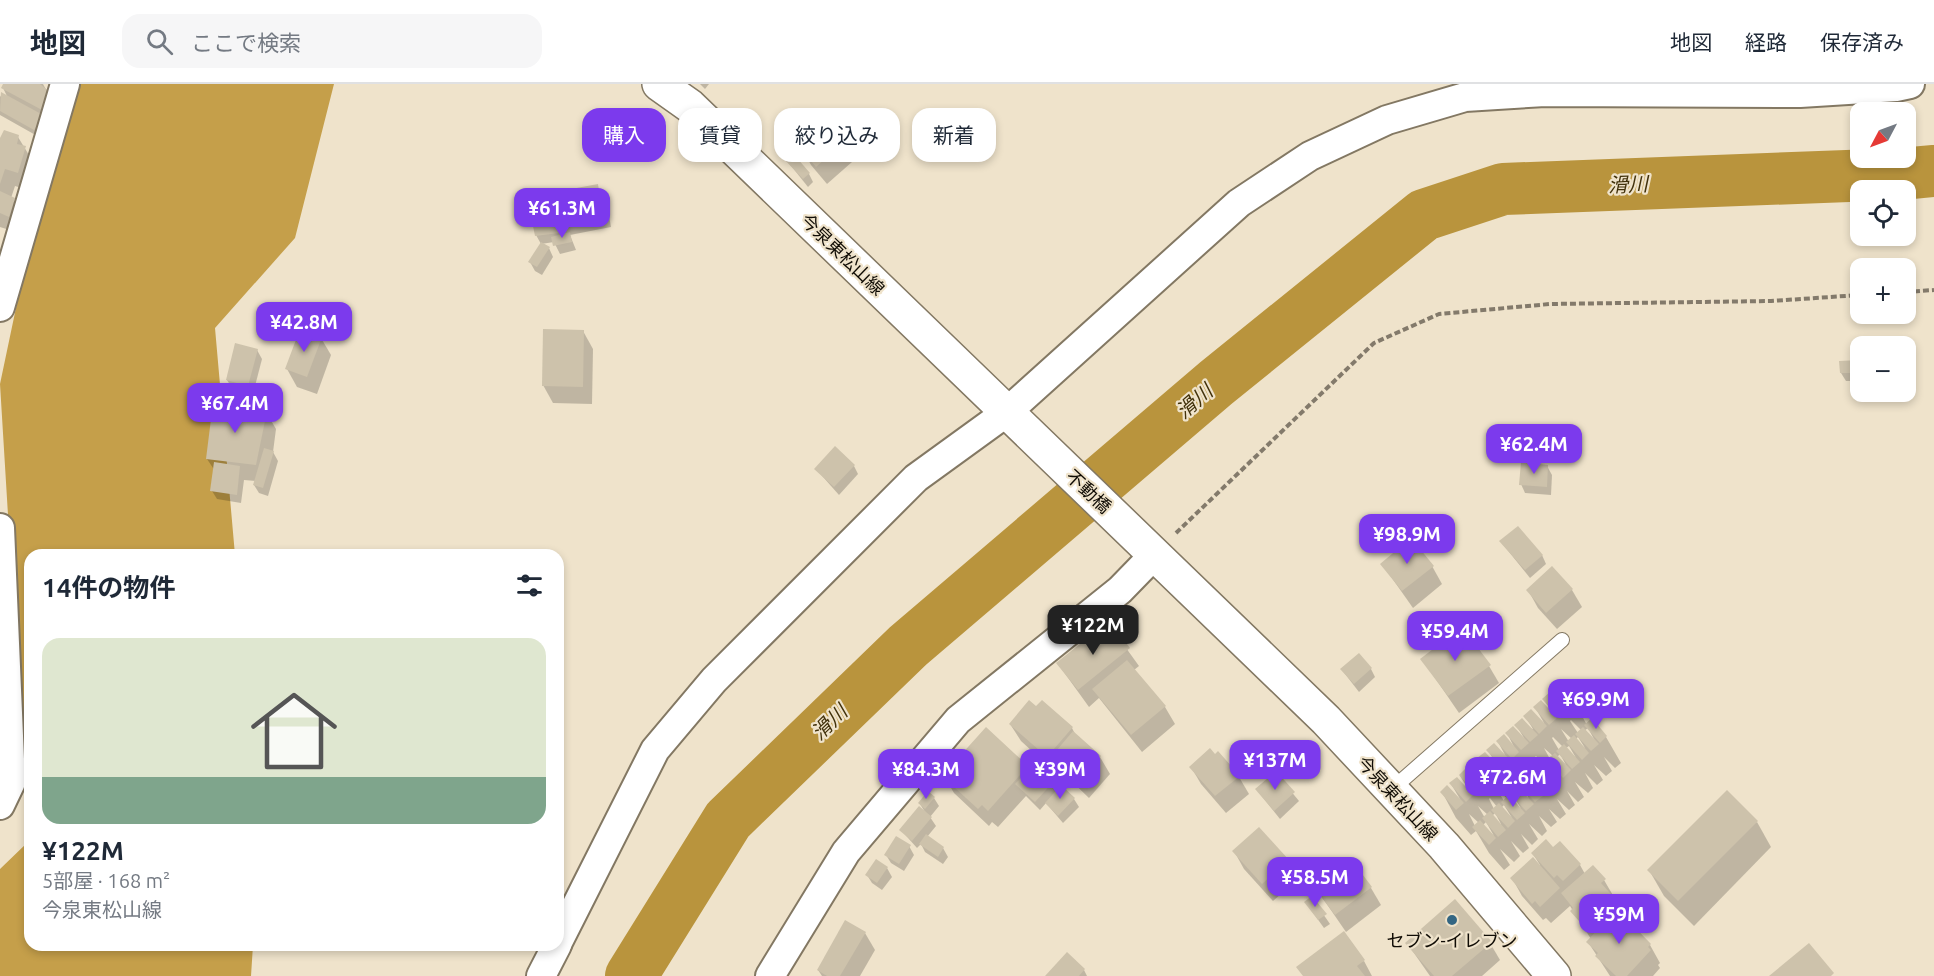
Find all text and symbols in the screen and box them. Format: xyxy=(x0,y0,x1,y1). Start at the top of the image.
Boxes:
search box xyxy=(122,14,542,68)
icon: search xyxy=(143,25,176,58)
text: 地図 xyxy=(30,27,86,58)
text: ここで検索 xyxy=(191,30,301,55)
text: 地図 xyxy=(1670,30,1712,54)
text: 経路 xyxy=(1745,30,1787,54)
text: 保存済み xyxy=(1820,30,1904,54)
north arrow xyxy=(1850,102,1916,168)
map controls xyxy=(1850,102,1916,402)
chip: 購入 xyxy=(582,108,666,162)
chip: 賃貸 xyxy=(678,108,762,162)
chip: 絞り込み xyxy=(774,108,900,162)
chip: 新着 xyxy=(912,108,996,162)
water label: 滑川 xyxy=(1608,172,1650,196)
button: locate xyxy=(1850,180,1916,246)
pin: ¥61.3M xyxy=(513,188,611,239)
text: ¥61.3M xyxy=(528,196,596,219)
street label: 今泉東松山線 xyxy=(797,209,889,299)
button: + xyxy=(1850,258,1916,324)
pin: ¥42.8M xyxy=(255,302,353,353)
text: ¥42.8M xyxy=(270,310,338,333)
button: − xyxy=(1850,336,1916,402)
water label: 滑川 xyxy=(1171,378,1218,423)
pin: ¥67.4M xyxy=(186,383,284,434)
text: ¥67.4M xyxy=(201,391,269,414)
pin: ¥62.4M xyxy=(1485,424,1583,475)
text: ¥62.4M xyxy=(1500,432,1568,455)
street label: 不動橋 xyxy=(1062,465,1116,517)
pin: ¥98.9M xyxy=(1358,514,1456,565)
text: ¥98.9M xyxy=(1373,522,1441,545)
icon: filters xyxy=(513,569,546,602)
text: 14件の物件 xyxy=(42,573,175,602)
pin: ¥122M xyxy=(1051,605,1135,656)
pin: ¥59.4M xyxy=(1406,611,1504,662)
text: ¥122M xyxy=(1062,613,1124,636)
text: ¥59.4M xyxy=(1421,619,1489,642)
icon: home xyxy=(240,677,348,785)
pin: ¥69.9M xyxy=(1547,679,1645,730)
text: ¥69.9M xyxy=(1562,687,1630,710)
water label: 滑川 xyxy=(807,698,853,744)
pin: ¥137M xyxy=(1233,740,1317,791)
text: ¥137M xyxy=(1244,748,1306,771)
pin: ¥84.3M xyxy=(877,749,975,800)
pin: ¥39M xyxy=(1024,749,1096,800)
street label: 今泉東松山線 xyxy=(1354,752,1442,844)
text: ¥84.3M xyxy=(892,757,960,780)
text: ¥39M xyxy=(1034,757,1086,780)
pin: ¥72.6M xyxy=(1464,757,1562,808)
text: ¥72.6M xyxy=(1479,765,1547,788)
text: ¥122M xyxy=(42,836,124,865)
pin: ¥58.5M xyxy=(1266,857,1364,908)
text: ¥58.5M xyxy=(1281,865,1349,888)
text: 5部屋 · 168 m² xyxy=(42,869,170,892)
pin: ¥59M xyxy=(1583,894,1655,945)
text: 今泉東松山線 xyxy=(42,898,162,921)
text: ¥59M xyxy=(1593,902,1645,925)
marker: セブン-イレブン xyxy=(1445,913,1459,927)
place label: セブン-イレブン xyxy=(1386,930,1518,950)

